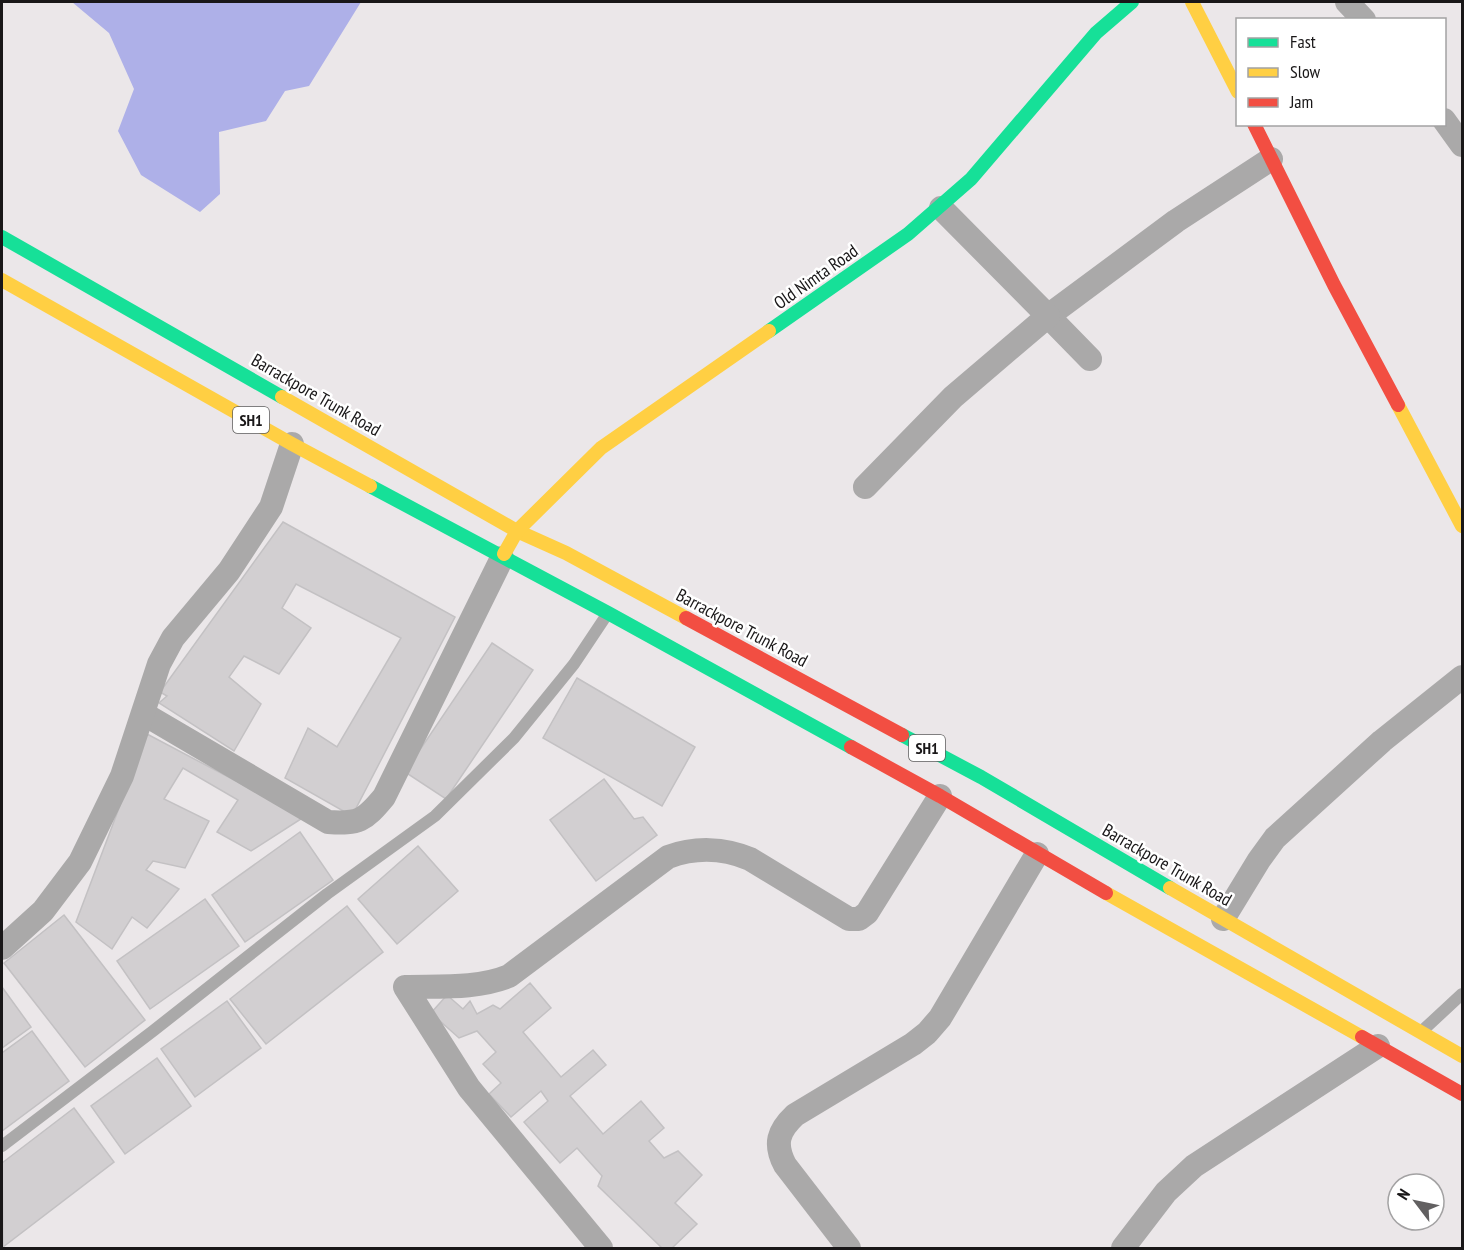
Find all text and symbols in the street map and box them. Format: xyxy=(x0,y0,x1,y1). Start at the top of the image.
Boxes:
legend xyxy=(1236,18,1446,126)
text: Fast xyxy=(1290,30,1316,53)
text: Slow xyxy=(1290,60,1321,83)
text: Jam xyxy=(1289,90,1313,113)
street label: Old Nimta Road xyxy=(769,239,862,314)
street label: Barrackpore Trunk Road xyxy=(247,348,385,441)
road number: SH1 xyxy=(233,407,269,433)
street label: Barrackpore Trunk Road xyxy=(673,583,812,672)
road number: SH1 xyxy=(909,735,945,761)
street label: Barrackpore Trunk Road xyxy=(1098,818,1236,911)
north arrow xyxy=(1386,1172,1446,1232)
text: N xyxy=(1393,1185,1414,1203)

